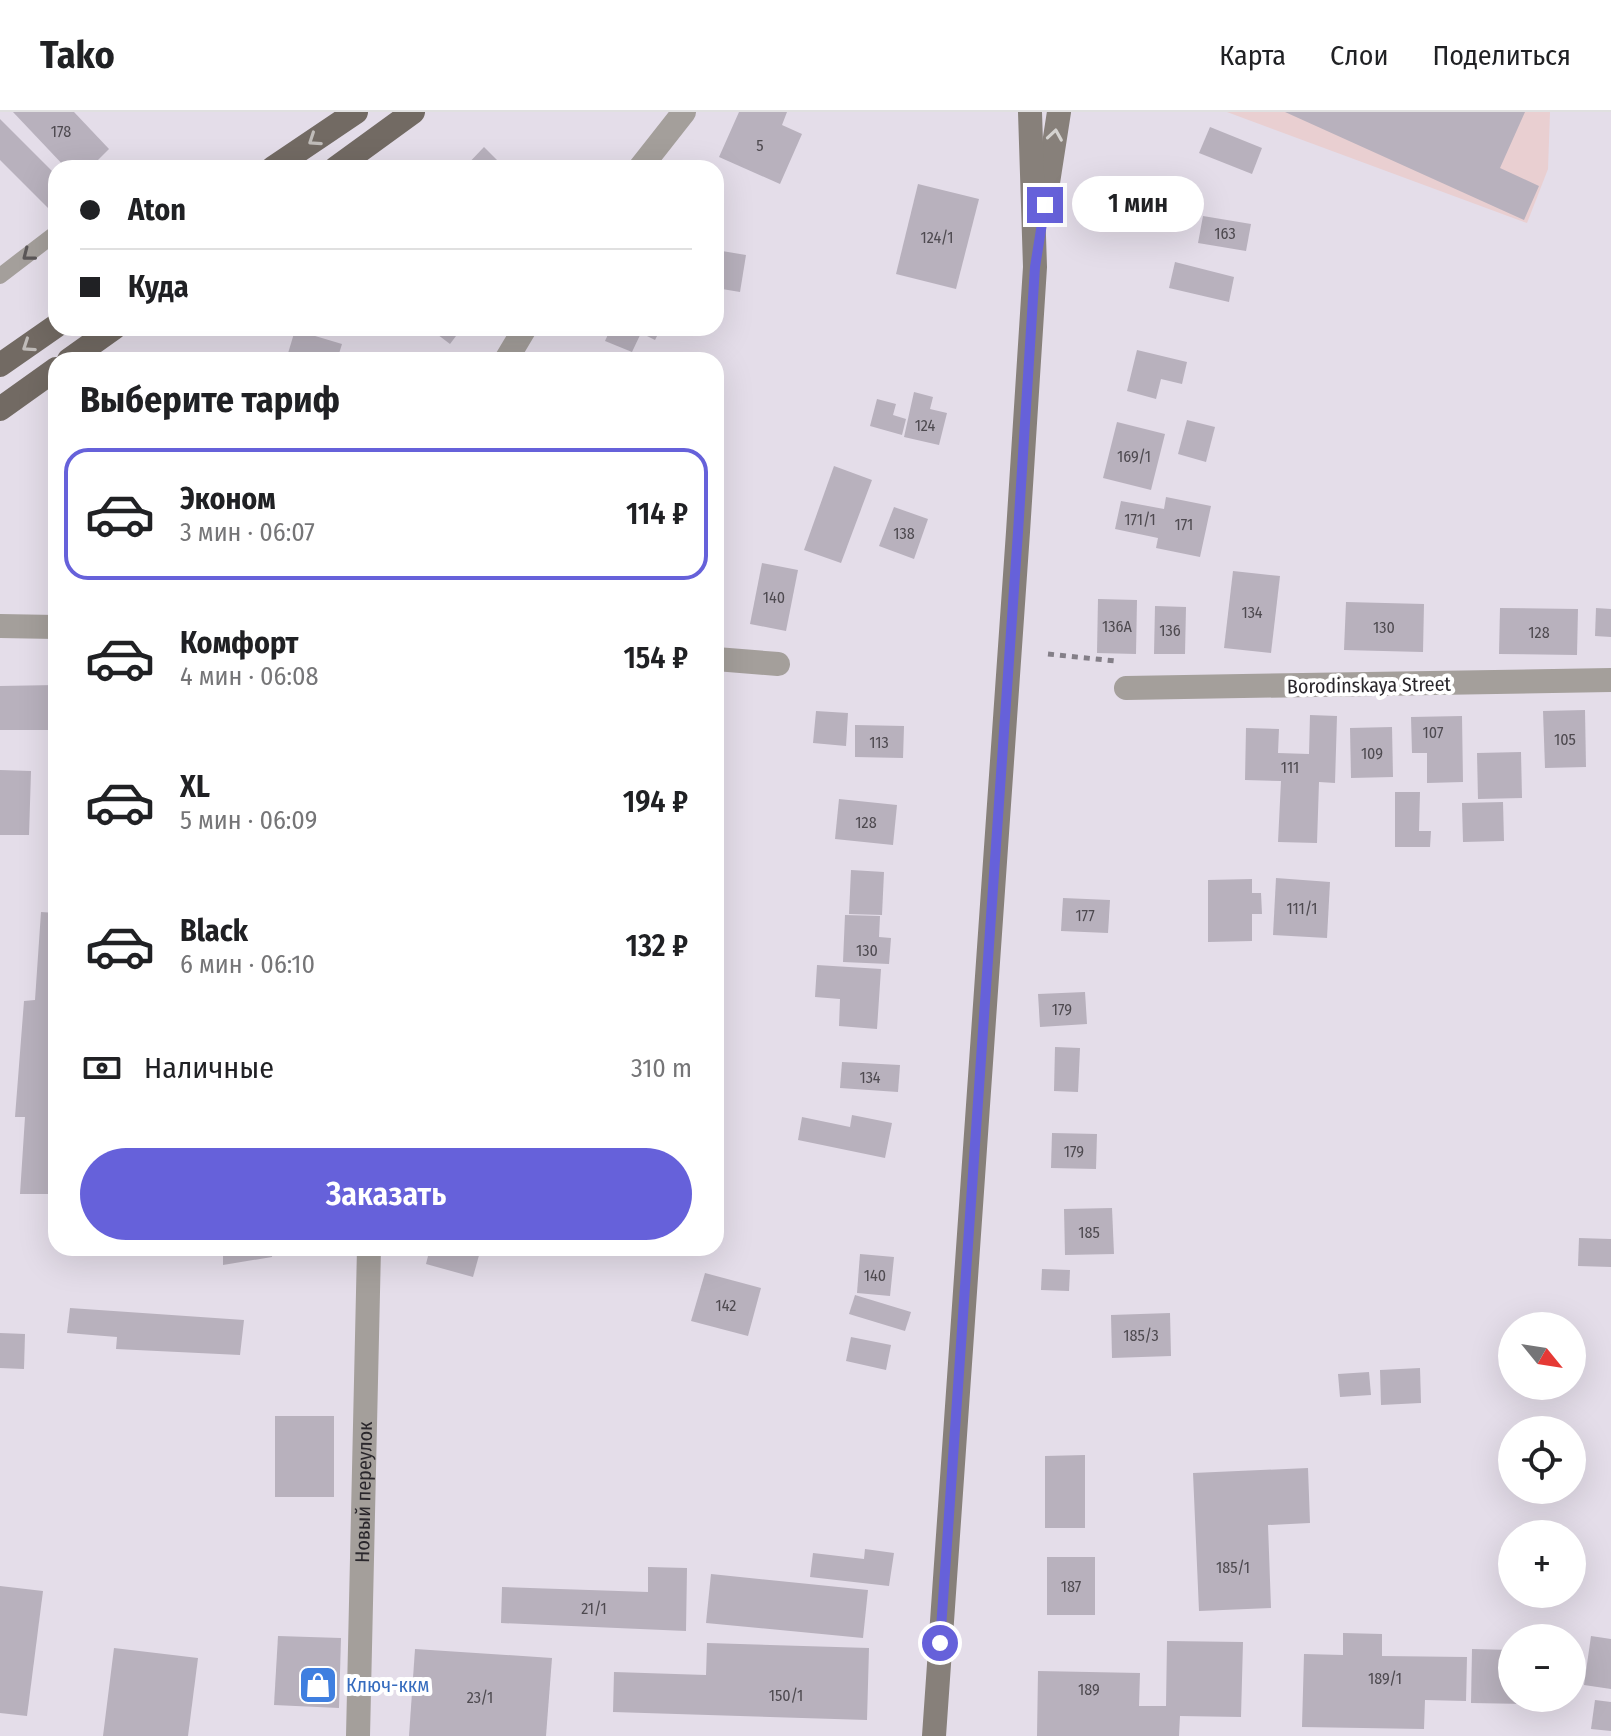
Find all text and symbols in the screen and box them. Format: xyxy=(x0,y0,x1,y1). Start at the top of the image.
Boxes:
text: Tako xyxy=(40,32,115,78)
text: Карта xyxy=(1219,39,1286,72)
text: Слои xyxy=(1330,39,1388,72)
text: Поделиться xyxy=(1432,39,1571,72)
house number: 178 xyxy=(51,122,71,141)
one-way arrow xyxy=(1046,128,1063,142)
one-way arrow xyxy=(309,130,323,145)
house number: 5 xyxy=(756,136,764,155)
callout: 1 мин xyxy=(1073,177,1205,233)
route end xyxy=(1027,187,1063,223)
text: 1 мин xyxy=(1108,188,1168,219)
text: Aton xyxy=(128,192,186,228)
house number: 163 xyxy=(1214,224,1236,243)
house number: 124/1 xyxy=(920,228,954,247)
one-way arrow xyxy=(22,245,37,259)
text: Куда xyxy=(128,269,189,305)
one-way arrow xyxy=(23,336,37,351)
text: Выберите тариф xyxy=(80,378,340,422)
house number: 124 xyxy=(915,416,936,435)
house number: 169/1 xyxy=(1117,447,1151,466)
icon: car xyxy=(84,478,156,550)
text: Эконом xyxy=(180,481,276,517)
text: 114 ₽ xyxy=(626,496,688,532)
house number: 171/1 xyxy=(1124,510,1156,529)
house number: 171 xyxy=(1175,515,1193,534)
text: 3 мин · 06:07 xyxy=(180,517,315,548)
house number: 138 xyxy=(893,524,915,543)
house number: 140 xyxy=(763,588,785,607)
house number: 134 xyxy=(1241,603,1263,622)
house number: 136А xyxy=(1102,617,1132,636)
house number: 130 xyxy=(1373,618,1395,637)
house number: 136 xyxy=(1159,621,1181,640)
icon: car xyxy=(84,622,156,694)
house number: 128 xyxy=(1528,623,1550,642)
text: Комфорт xyxy=(180,625,298,661)
text: 154 ₽ xyxy=(623,640,688,676)
text: 4 мин · 06:08 xyxy=(180,661,319,692)
street label: Borodinskaya Street xyxy=(1287,672,1452,698)
house number: 107 xyxy=(1423,723,1444,742)
house number: 105 xyxy=(1554,730,1576,749)
house number: 113 xyxy=(869,733,889,752)
house number: 109 xyxy=(1361,744,1383,763)
house number: 111 xyxy=(1281,758,1299,777)
icon: car xyxy=(84,766,156,838)
text: XL xyxy=(180,769,210,805)
text: 194 ₽ xyxy=(623,784,688,820)
text: 5 мин · 06:09 xyxy=(180,805,317,836)
house number: 128 xyxy=(855,813,877,832)
house number: 111/1 xyxy=(1286,899,1318,918)
house number: 177 xyxy=(1075,906,1095,925)
icon: car xyxy=(84,910,156,982)
text: Black xyxy=(180,913,248,949)
text: 132 ₽ xyxy=(626,928,688,964)
house number: 130 xyxy=(856,941,878,960)
text: 6 мин · 06:10 xyxy=(180,949,315,980)
house number: 179 xyxy=(1052,1000,1072,1019)
icon: cash xyxy=(80,1046,124,1090)
text: Наличные xyxy=(144,1050,274,1086)
text: 310 m xyxy=(631,1053,692,1084)
house number: 134 xyxy=(859,1068,881,1087)
house number: 179 xyxy=(1064,1142,1084,1161)
button: Заказать xyxy=(80,1148,692,1240)
house number: 185 xyxy=(1078,1223,1100,1242)
house number: 140 xyxy=(864,1266,886,1285)
house number: 142 xyxy=(716,1296,736,1315)
north arrow xyxy=(1498,1312,1586,1400)
map controls xyxy=(1498,1312,1586,1712)
house number: 185/3 xyxy=(1123,1326,1159,1345)
button: locate xyxy=(1498,1416,1586,1504)
street label: Новый переулок xyxy=(350,1421,377,1563)
button: + xyxy=(1498,1520,1586,1608)
house number: 185/1 xyxy=(1216,1558,1250,1577)
house number: 187 xyxy=(1061,1577,1082,1596)
house number: 21/1 xyxy=(581,1599,607,1618)
button: − xyxy=(1498,1624,1586,1712)
route start xyxy=(922,1625,958,1661)
shop icon: Ключ-ккм xyxy=(297,1664,339,1706)
house number: 189/1 xyxy=(1368,1669,1402,1688)
place label: Ключ-ккм xyxy=(346,1673,429,1697)
house number: 189 xyxy=(1078,1680,1100,1699)
house number: 150/1 xyxy=(769,1686,803,1705)
house number: 23/1 xyxy=(467,1688,493,1707)

